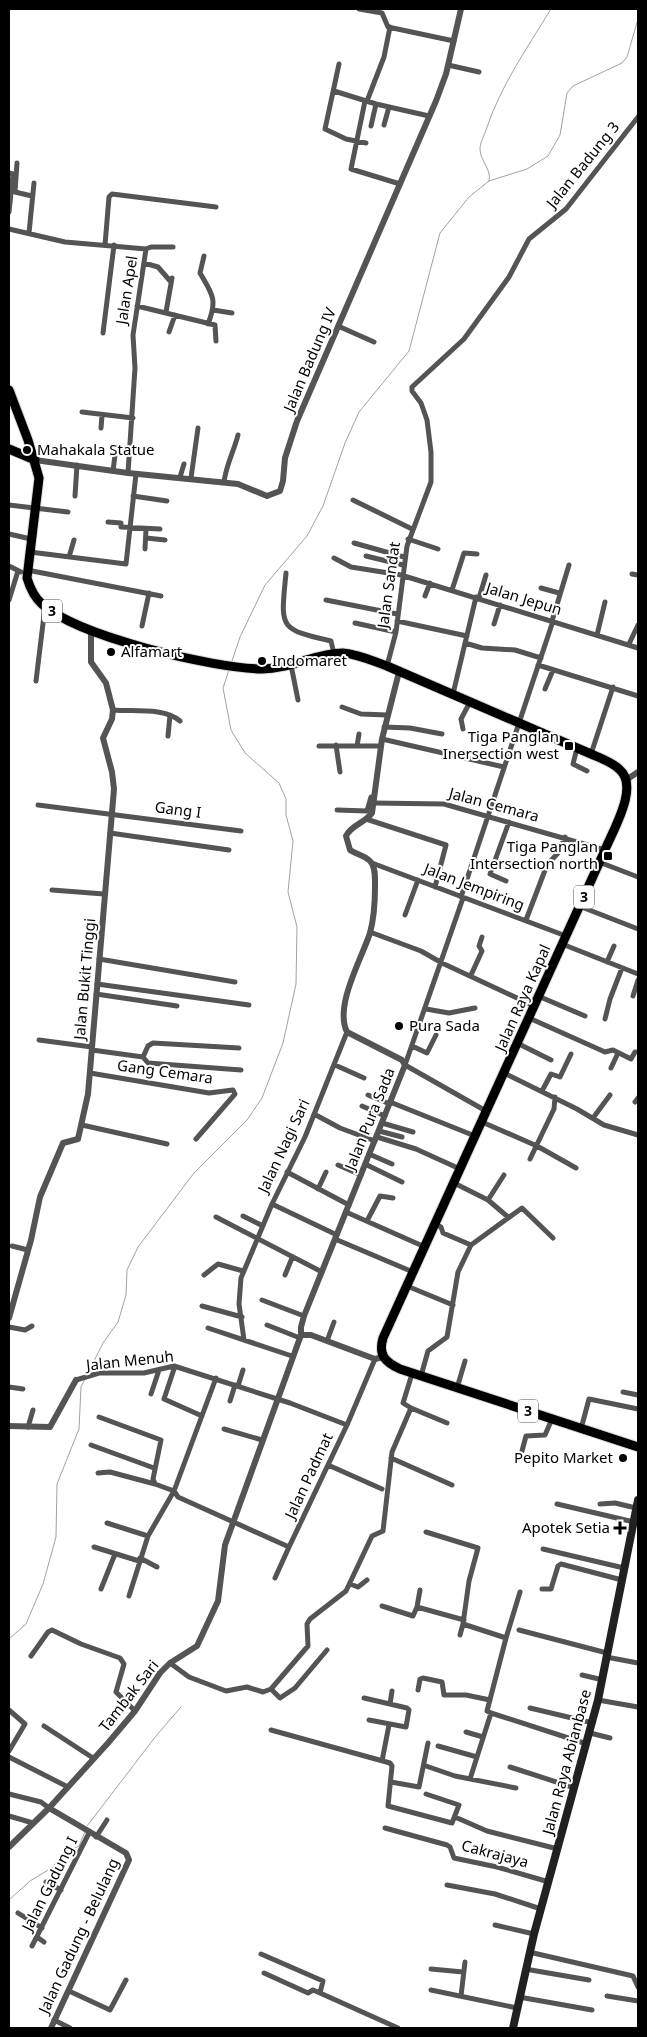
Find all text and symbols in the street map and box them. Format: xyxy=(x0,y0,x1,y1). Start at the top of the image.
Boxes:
street label: Jalan Badung 3 xyxy=(540,117,623,213)
street label: Jalan Apel xyxy=(110,254,141,328)
street label: Jalan Badung IV xyxy=(277,305,340,416)
place label: Mahakala Statue xyxy=(37,439,155,459)
marker: Mahakala Statue xyxy=(21,444,33,456)
street label: Jalan Sandat xyxy=(372,540,404,631)
street label: Jalan Jepun xyxy=(482,576,565,619)
road number: 3 xyxy=(42,600,62,622)
place label: Alfamart xyxy=(121,641,183,661)
marker: Alfamart xyxy=(105,646,117,658)
place label: Indomaret xyxy=(272,650,347,670)
marker: Indomaret xyxy=(256,655,268,667)
place label: Tiga Panglan Inersection west xyxy=(443,726,560,763)
marker: Tiga Panglan Inersection west xyxy=(563,740,575,752)
street label: Jalan Cemara xyxy=(445,782,542,826)
street label: Gang I xyxy=(154,796,203,822)
place label: Tiga Panglan Intersection north xyxy=(470,836,598,873)
marker: Tiga Panglan Intersection north xyxy=(602,850,614,862)
street label: Jalan Jempiring xyxy=(419,857,528,914)
road number: 3 xyxy=(574,886,594,909)
street label: Jalan Bukit Tinggi xyxy=(69,917,99,1043)
street label: Jalan Raya Kapal xyxy=(489,941,555,1056)
place label: Pura Sada xyxy=(409,1015,480,1035)
marker: Pura Sada xyxy=(393,1020,405,1032)
street label: Gang Cemara xyxy=(116,1054,214,1088)
street label: Jalan Pura Sada xyxy=(339,1064,399,1175)
street label: Jalan Nagi Sari xyxy=(252,1095,314,1198)
street label: Jalan Menuh xyxy=(83,1345,175,1375)
road number: 3 xyxy=(518,1400,538,1422)
street label: Jalan Padmat xyxy=(279,1429,337,1524)
place label: Pepito Market xyxy=(514,1447,614,1467)
marker: Pepito Market xyxy=(617,1452,629,1464)
place label: Apotek Setia xyxy=(522,1517,610,1537)
marker: Apotek Setia xyxy=(614,1522,626,1534)
street label: Tambak Sari xyxy=(94,1655,163,1735)
street label: Jalan Raya Abianbase xyxy=(537,1687,595,1838)
street label: Jalan Gadung I xyxy=(16,1833,81,1936)
street label: Cakrajaya xyxy=(460,1835,531,1872)
street label: Jalan Gadung - Belulang xyxy=(32,1855,123,2018)

